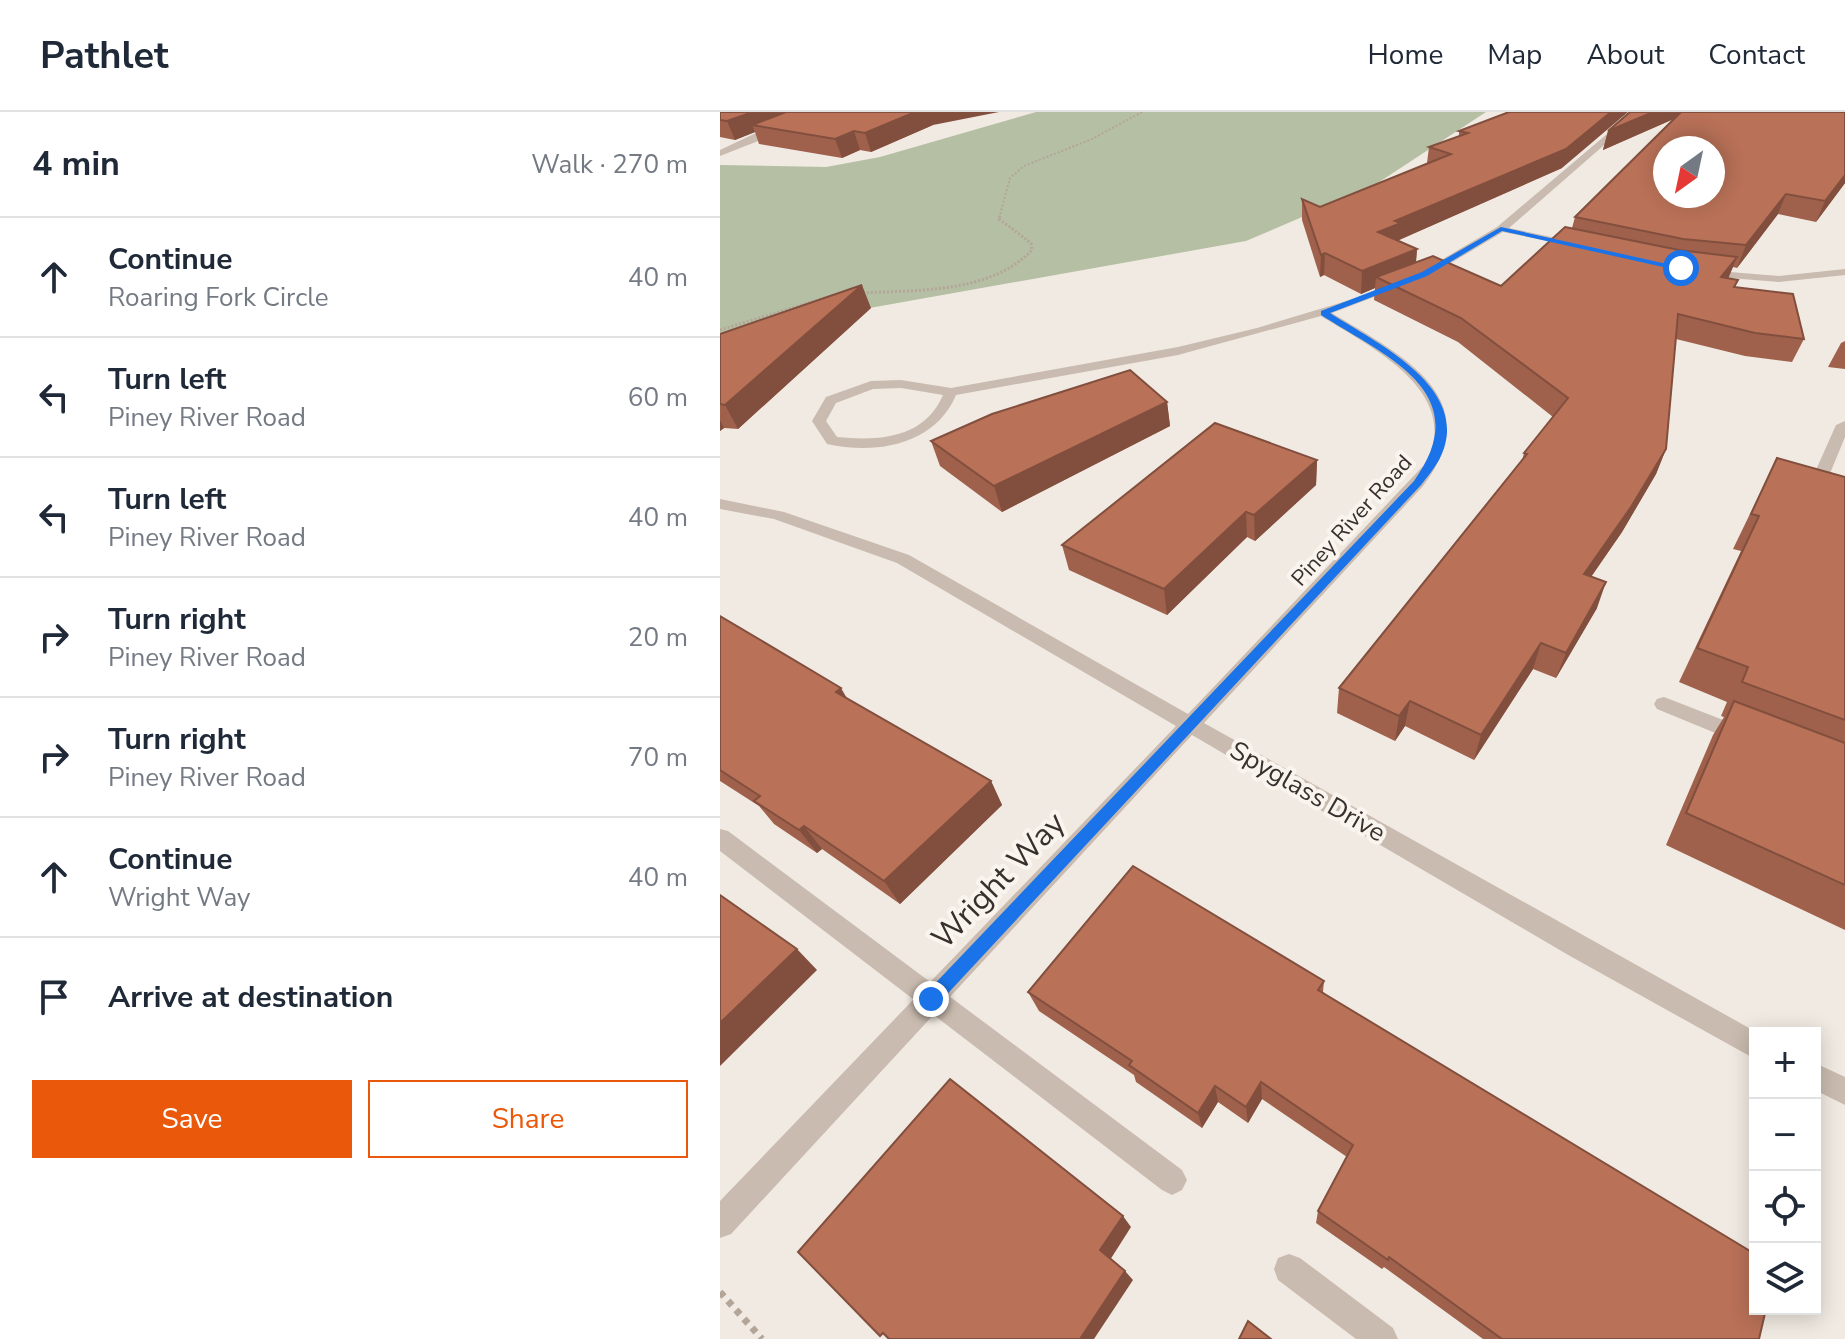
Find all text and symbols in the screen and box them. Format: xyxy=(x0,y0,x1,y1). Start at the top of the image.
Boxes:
text: Pathlet xyxy=(40,30,169,81)
text: Home xyxy=(1368,36,1443,74)
text: Map xyxy=(1487,36,1542,74)
text: About xyxy=(1586,36,1664,74)
text: Contact xyxy=(1708,36,1805,74)
north arrow xyxy=(1653,136,1725,208)
text: 4 min xyxy=(32,141,120,187)
text: Walk · 270 m xyxy=(531,147,688,182)
text: Continue xyxy=(108,239,233,280)
route start xyxy=(1663,250,1699,286)
icon: ahead xyxy=(32,255,76,299)
text: 40 m xyxy=(628,260,688,295)
text: Roaring Fork Circle xyxy=(108,280,329,315)
text: Turn left xyxy=(108,359,226,400)
icon: left xyxy=(32,375,76,419)
text: 60 m xyxy=(628,380,688,415)
text: Piney River Road xyxy=(108,400,306,435)
street label: Piney River Road xyxy=(1285,448,1419,593)
text: Turn left xyxy=(108,479,226,520)
icon: left xyxy=(32,495,76,539)
text: 40 m xyxy=(628,500,688,535)
text: Piney River Road xyxy=(108,520,306,555)
text: Turn right xyxy=(108,599,246,640)
icon: right xyxy=(32,615,76,659)
text: 20 m xyxy=(628,620,688,655)
text: Piney River Road xyxy=(108,640,306,675)
text: Turn right xyxy=(108,719,246,760)
street label: Spyglass Drive xyxy=(1224,733,1392,850)
icon: right xyxy=(32,735,76,779)
text: 70 m xyxy=(628,740,688,775)
text: Piney River Road xyxy=(108,760,306,795)
street label: Wright Way xyxy=(922,802,1075,958)
text: Continue xyxy=(108,839,233,880)
icon: ahead xyxy=(32,855,76,899)
text: 40 m xyxy=(628,860,688,895)
text: Wright Way xyxy=(108,880,250,915)
icon: arrive xyxy=(32,975,76,1019)
text: Arrive at destination xyxy=(108,977,393,1018)
route end xyxy=(913,981,949,1017)
map controls xyxy=(1749,1027,1821,1315)
button: + xyxy=(1749,1027,1821,1099)
button: Save xyxy=(32,1080,352,1158)
button: Share xyxy=(368,1080,688,1158)
button: − xyxy=(1749,1099,1821,1171)
button: locate xyxy=(1749,1171,1821,1243)
button: layers xyxy=(1749,1243,1821,1315)

